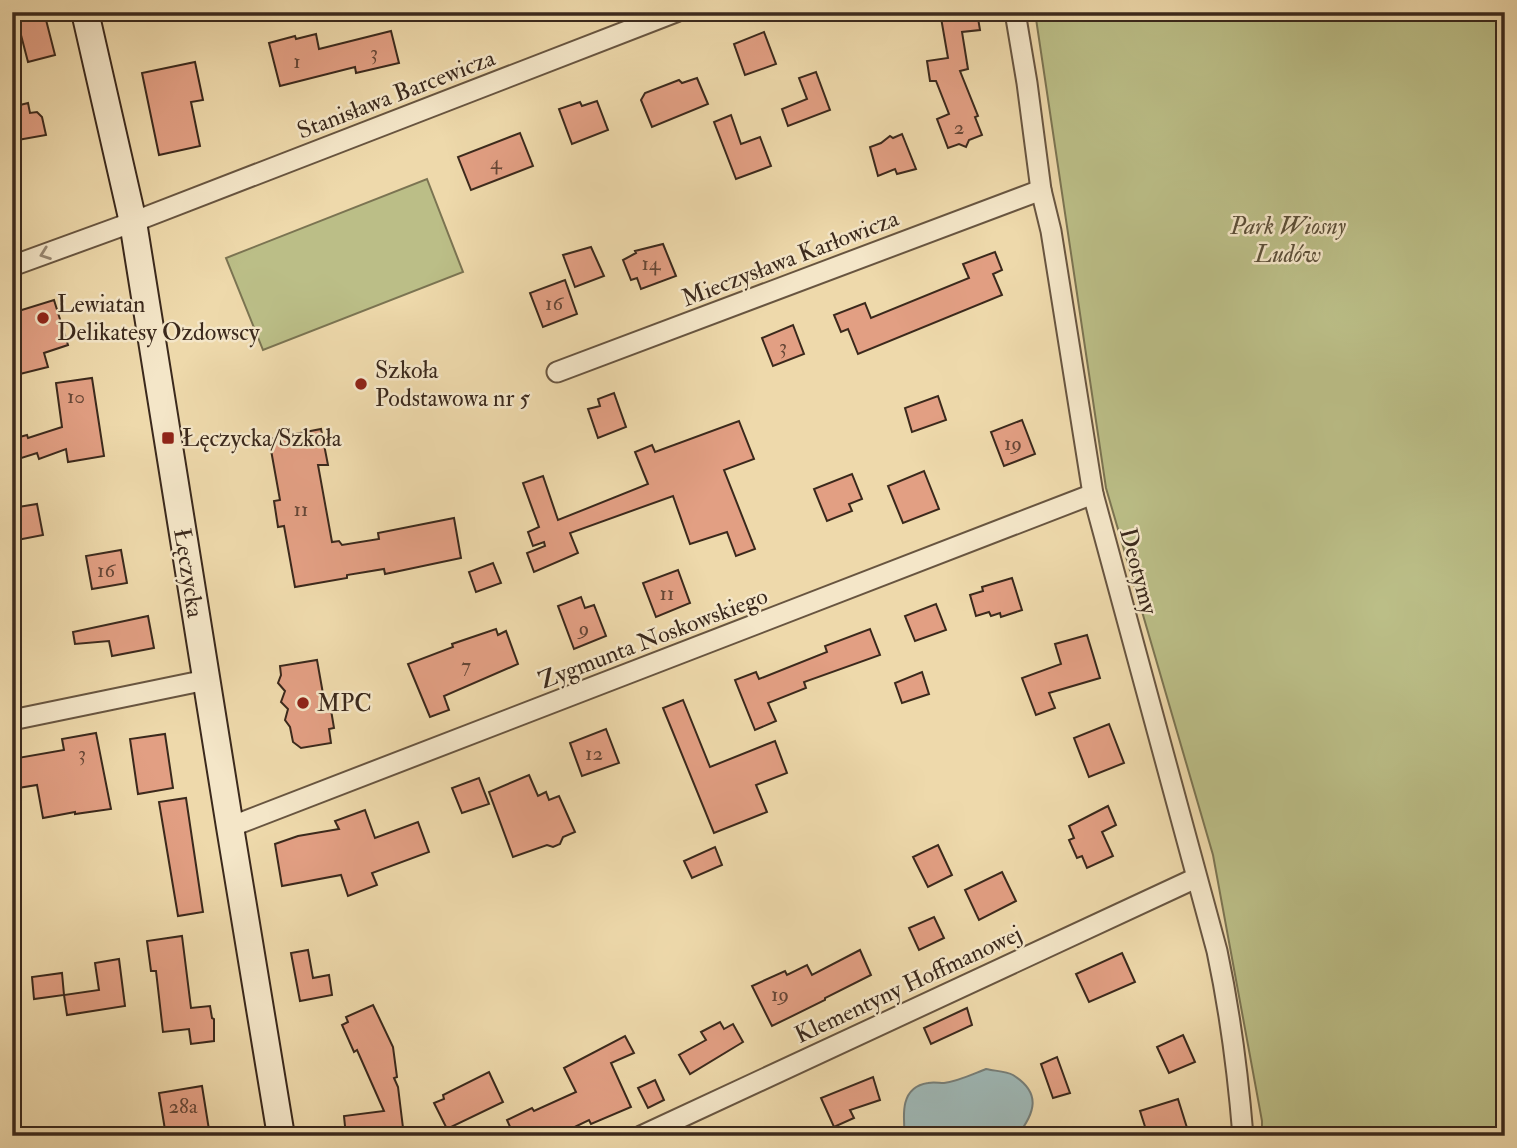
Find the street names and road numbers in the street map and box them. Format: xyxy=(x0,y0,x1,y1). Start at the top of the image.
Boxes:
street label: Stanisława Barcewicza xyxy=(293,42,501,147)
street label: Mieczysława Karłowicza xyxy=(677,202,904,314)
street label: Deotymy xyxy=(1112,524,1165,618)
street label: Łęczycka xyxy=(166,526,211,621)
street label: Zygmunta Noskowskiego xyxy=(534,580,772,696)
street label: Klementyny Hoffmanowej xyxy=(790,918,1027,1051)

